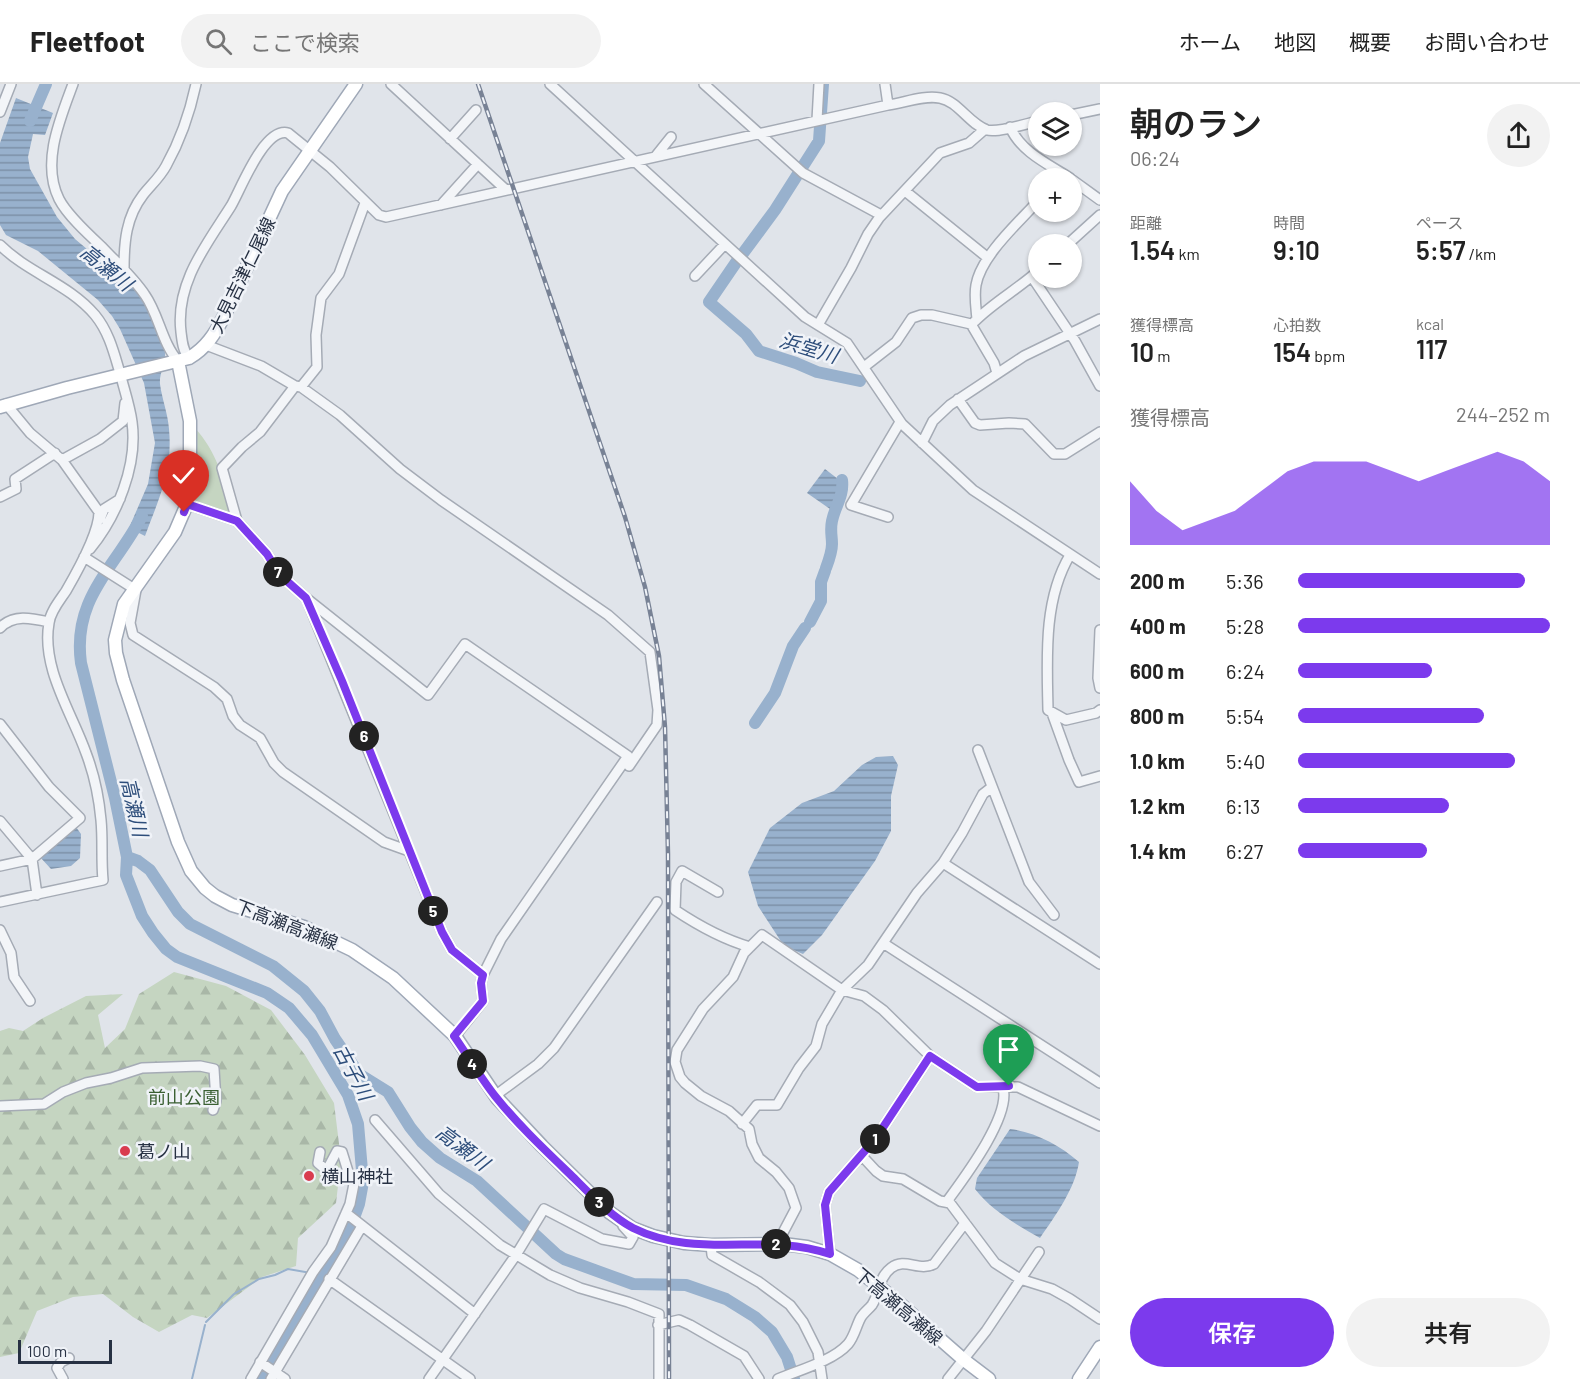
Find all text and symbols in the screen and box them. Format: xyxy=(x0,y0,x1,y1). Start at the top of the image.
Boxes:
search box xyxy=(181,14,601,68)
text: Fleetfoot xyxy=(30,24,145,58)
icon: search xyxy=(202,25,235,58)
text: ここで検索 xyxy=(250,29,360,55)
text: ホーム xyxy=(1179,29,1241,54)
text: 地図 xyxy=(1274,29,1316,54)
text: 概要 xyxy=(1349,29,1391,54)
text: お問い合わせ xyxy=(1424,29,1550,54)
map controls xyxy=(1028,102,1082,288)
button: layers xyxy=(1028,102,1082,156)
text: 朝のラン xyxy=(1130,103,1262,143)
button: share xyxy=(1487,104,1550,167)
text: 06:24 xyxy=(1130,146,1180,170)
button: + xyxy=(1028,168,1082,222)
text: 距離 xyxy=(1130,213,1162,232)
text: 時間 xyxy=(1273,213,1305,232)
text: ペース xyxy=(1416,213,1463,232)
street label: 大見吉津仁尾線 xyxy=(204,214,280,336)
button: − xyxy=(1028,234,1082,288)
text: 1.54 xyxy=(1130,234,1175,265)
text: 9:10 xyxy=(1273,234,1320,265)
text: 5:57 xyxy=(1416,234,1465,265)
water label: 高瀬川 xyxy=(76,239,139,296)
text: km xyxy=(1175,244,1200,263)
text: /km xyxy=(1465,244,1496,263)
text: kcal xyxy=(1416,314,1444,333)
text: 獲得標高 xyxy=(1130,315,1194,334)
text: 心拍数 xyxy=(1273,315,1321,334)
water label: 浜堂川 xyxy=(777,327,843,368)
text: 117 xyxy=(1416,333,1447,364)
text: 10 xyxy=(1130,336,1154,367)
text: 154 xyxy=(1273,336,1311,367)
text: m xyxy=(1154,346,1170,365)
text: bpm xyxy=(1311,346,1345,365)
text: 244–252 m xyxy=(1456,402,1550,426)
text: 獲得標高 xyxy=(1130,405,1210,429)
pin xyxy=(158,450,209,512)
icon: check xyxy=(167,459,200,492)
pin: 7 xyxy=(263,557,293,587)
text: 7 xyxy=(274,562,282,581)
text: 200 m xyxy=(1130,569,1185,593)
text: 5:36 xyxy=(1226,569,1264,593)
text: 400 m xyxy=(1130,614,1186,638)
text: 5:28 xyxy=(1226,614,1264,638)
text: 600 m xyxy=(1130,659,1184,683)
text: 6:24 xyxy=(1226,659,1265,683)
text: 800 m xyxy=(1130,704,1184,728)
text: 5:54 xyxy=(1226,704,1264,728)
pin: 6 xyxy=(349,721,379,751)
text: 6 xyxy=(360,726,368,745)
text: 1.0 km xyxy=(1130,749,1185,773)
text: 5:40 xyxy=(1226,749,1265,773)
water label: 高瀬川 xyxy=(117,775,154,841)
text: 1.2 km xyxy=(1130,794,1185,818)
text: 6:13 xyxy=(1226,794,1260,818)
text: 1.4 km xyxy=(1130,839,1186,863)
text: 6:27 xyxy=(1226,839,1263,863)
street label: 下高瀬高瀬線 xyxy=(233,894,341,954)
pin: 5 xyxy=(418,896,448,926)
text: 5 xyxy=(429,901,437,920)
pin xyxy=(983,1024,1034,1086)
icon: arrive xyxy=(992,1033,1025,1066)
water label: 古子川 xyxy=(329,1040,380,1106)
pin: 4 xyxy=(457,1049,487,1079)
text: 4 xyxy=(467,1054,477,1073)
park label: 前山公園 xyxy=(148,1086,220,1108)
water label: 高瀬川 xyxy=(432,1119,496,1176)
pin: 1 xyxy=(860,1124,890,1154)
text: 1 xyxy=(872,1129,878,1148)
place label: 葛ノ山 xyxy=(137,1140,191,1162)
marker: 葛ノ山 xyxy=(118,1144,132,1158)
place label: 横山神社 xyxy=(321,1165,393,1187)
marker: 横山神社 xyxy=(302,1169,316,1183)
pin: 3 xyxy=(584,1187,614,1217)
text: 3 xyxy=(595,1192,603,1211)
pin: 2 xyxy=(761,1229,791,1259)
text: 2 xyxy=(772,1234,780,1253)
street label: 下高瀬高瀬線 xyxy=(851,1263,947,1349)
button: 保存 xyxy=(1130,1298,1334,1367)
button: 共有 xyxy=(1346,1298,1550,1367)
scale bar xyxy=(18,1337,112,1364)
text: 100 m xyxy=(27,1341,67,1360)

